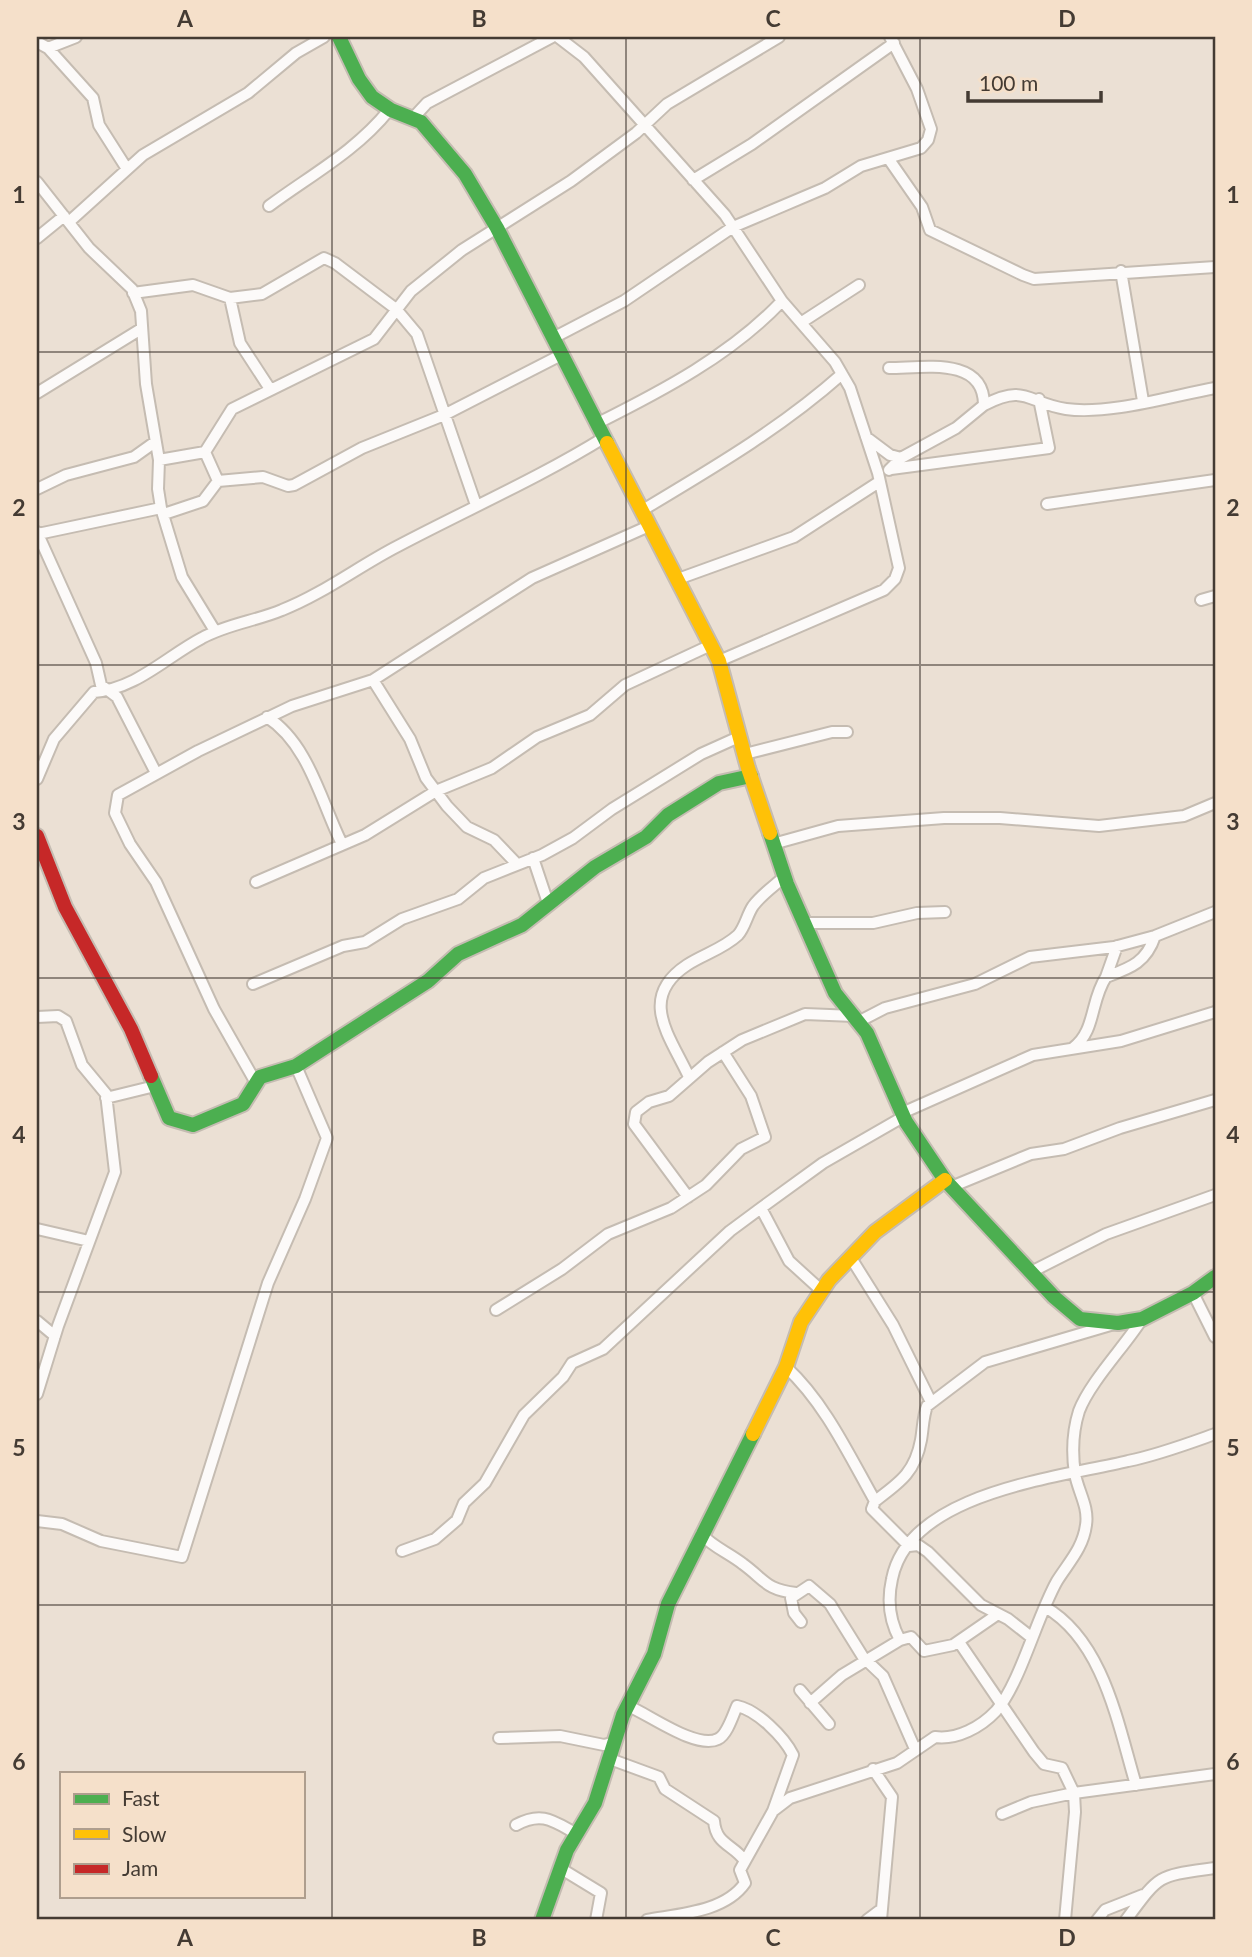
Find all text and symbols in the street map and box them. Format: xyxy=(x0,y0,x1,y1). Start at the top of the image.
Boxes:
text: A xyxy=(176,4,194,32)
text: B xyxy=(471,4,487,32)
text: C xyxy=(765,4,781,32)
text: D xyxy=(1058,4,1076,32)
scale bar xyxy=(968,60,1102,104)
text: 100 m xyxy=(979,70,1038,95)
text: 1 xyxy=(12,180,26,208)
text: 1 xyxy=(1226,180,1240,208)
text: 2 xyxy=(12,493,26,521)
text: 2 xyxy=(1226,493,1240,521)
text: 3 xyxy=(12,807,26,835)
text: 3 xyxy=(1226,807,1240,835)
text: 4 xyxy=(12,1120,26,1148)
text: 4 xyxy=(1226,1120,1240,1148)
text: 5 xyxy=(12,1433,26,1461)
text: 5 xyxy=(1226,1433,1240,1461)
text: 6 xyxy=(12,1747,26,1775)
text: 6 xyxy=(1226,1747,1240,1775)
legend xyxy=(60,1772,304,1898)
text: Fast xyxy=(122,1785,160,1810)
text: Slow xyxy=(122,1821,167,1846)
text: Jam xyxy=(122,1855,158,1880)
text: A xyxy=(176,1923,194,1951)
text: B xyxy=(471,1923,487,1951)
text: C xyxy=(765,1923,781,1951)
text: D xyxy=(1058,1923,1076,1951)

